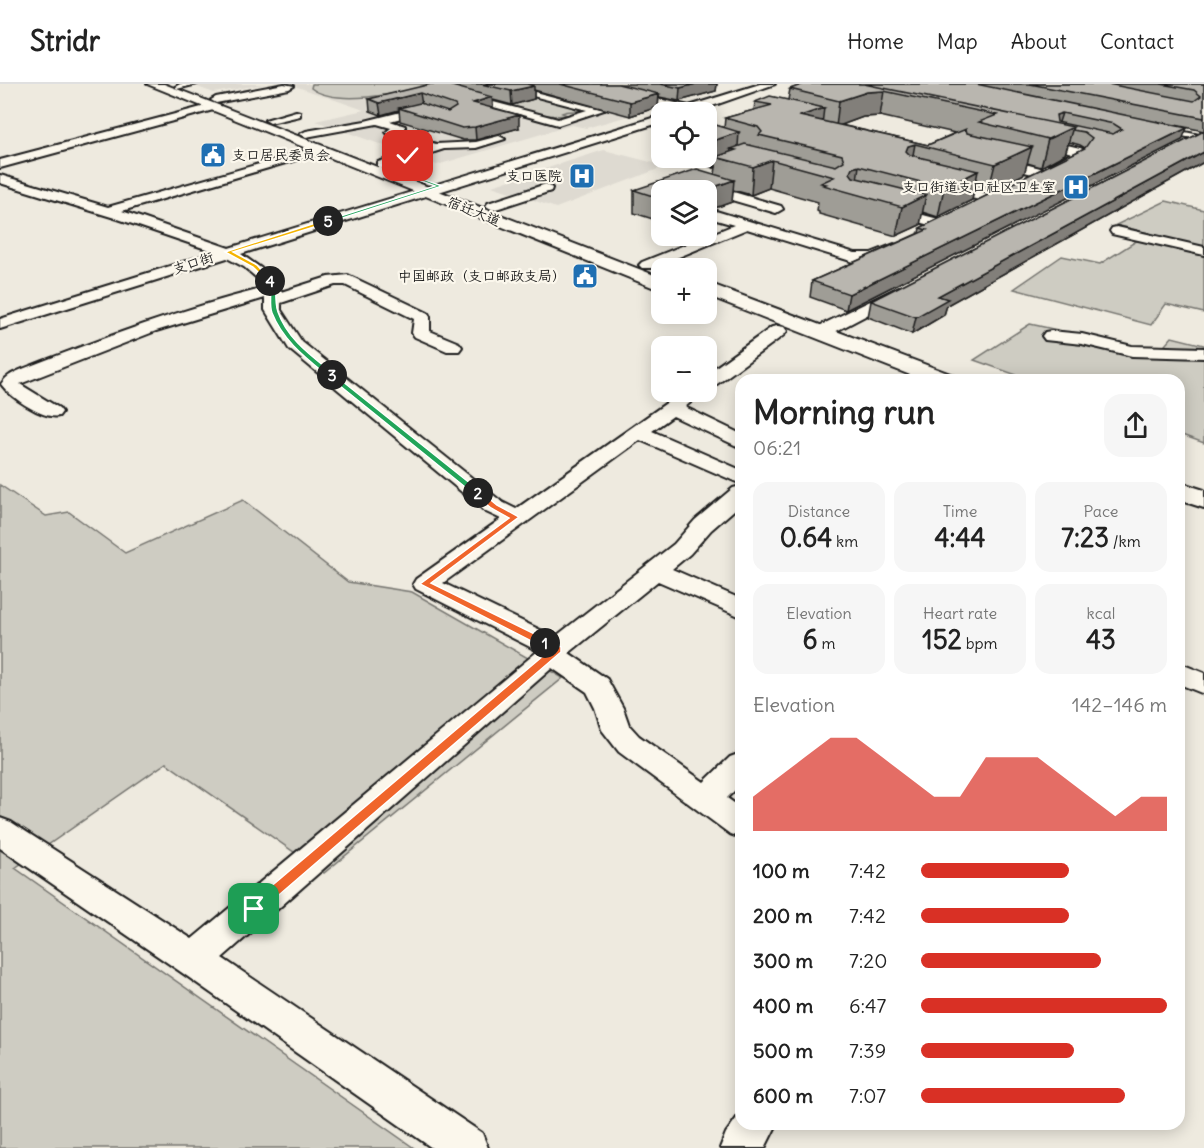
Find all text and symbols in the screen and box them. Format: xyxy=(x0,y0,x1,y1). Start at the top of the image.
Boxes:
text: Stridr xyxy=(30,23,100,59)
text: Home xyxy=(847,28,904,55)
text: Map xyxy=(937,28,978,55)
text: About xyxy=(1011,28,1067,55)
text: Contact xyxy=(1100,28,1174,55)
map controls xyxy=(651,102,717,402)
button: locate xyxy=(651,102,717,168)
pin xyxy=(382,130,433,181)
icon: check xyxy=(391,139,424,172)
public building icon: 支口居民委员会 xyxy=(198,140,228,170)
place label: 支口居民委员会 xyxy=(232,146,330,164)
hospital icon: 支口医院 xyxy=(567,161,597,191)
place label: 支口医院 xyxy=(506,167,562,185)
hospital icon: 支口街道支口社区卫生室 xyxy=(1061,172,1091,202)
place label: 支口街道支口社区卫生室 xyxy=(902,178,1056,196)
button: layers xyxy=(651,180,717,246)
street label: 宿迁大道 xyxy=(445,192,503,230)
pin: 5 xyxy=(313,206,343,236)
text: 5 xyxy=(323,211,333,231)
street label: 支口街 xyxy=(170,248,216,278)
button: + xyxy=(651,258,717,324)
public building icon: 中国邮政（支口邮政支局） xyxy=(570,261,600,291)
pin: 4 xyxy=(255,266,285,296)
place label: 中国邮政（支口邮政支局） xyxy=(398,267,566,285)
text: 4 xyxy=(265,271,275,291)
button: − xyxy=(651,336,717,402)
pin: 3 xyxy=(317,360,347,390)
text: 3 xyxy=(327,365,337,385)
text: Morning run xyxy=(753,391,935,433)
button: share xyxy=(1104,394,1167,457)
text: 06:21 xyxy=(753,435,801,460)
pin: 2 xyxy=(463,478,493,508)
text: 2 xyxy=(474,483,482,503)
text: Distance xyxy=(788,501,850,521)
text: Time xyxy=(943,501,977,521)
text: Pace xyxy=(1084,501,1118,521)
text: 0.64 xyxy=(780,521,832,554)
text: 4:44 xyxy=(935,521,985,554)
text: 7:23 xyxy=(1061,521,1109,554)
text: km xyxy=(832,531,858,551)
text: /km xyxy=(1109,531,1141,551)
text: Elevation xyxy=(786,603,852,623)
text: Heart rate xyxy=(923,603,997,623)
text: kcal xyxy=(1087,603,1115,623)
text: 6 xyxy=(803,623,818,656)
text: 152 xyxy=(922,623,962,656)
text: 43 xyxy=(1086,623,1116,656)
pin: 1 xyxy=(530,628,560,658)
text: 1 xyxy=(542,633,548,653)
text: m xyxy=(818,633,835,653)
text: bpm xyxy=(962,633,998,653)
text: Elevation xyxy=(753,692,835,717)
text: 142–146 m xyxy=(1072,692,1167,717)
text: 100 m xyxy=(753,858,810,883)
text: 7:42 xyxy=(849,858,886,883)
pin xyxy=(228,883,279,934)
icon: arrive xyxy=(237,892,270,925)
text: 200 m xyxy=(753,903,813,928)
text: 7:42 xyxy=(849,903,886,928)
text: 300 m xyxy=(753,948,813,973)
text: 7:20 xyxy=(849,948,887,973)
text: 400 m xyxy=(753,993,813,1018)
text: 6:47 xyxy=(849,993,886,1018)
text: 500 m xyxy=(753,1038,813,1063)
text: 7:39 xyxy=(849,1038,886,1063)
text: 600 m xyxy=(753,1083,813,1108)
text: 7:07 xyxy=(849,1083,886,1108)

